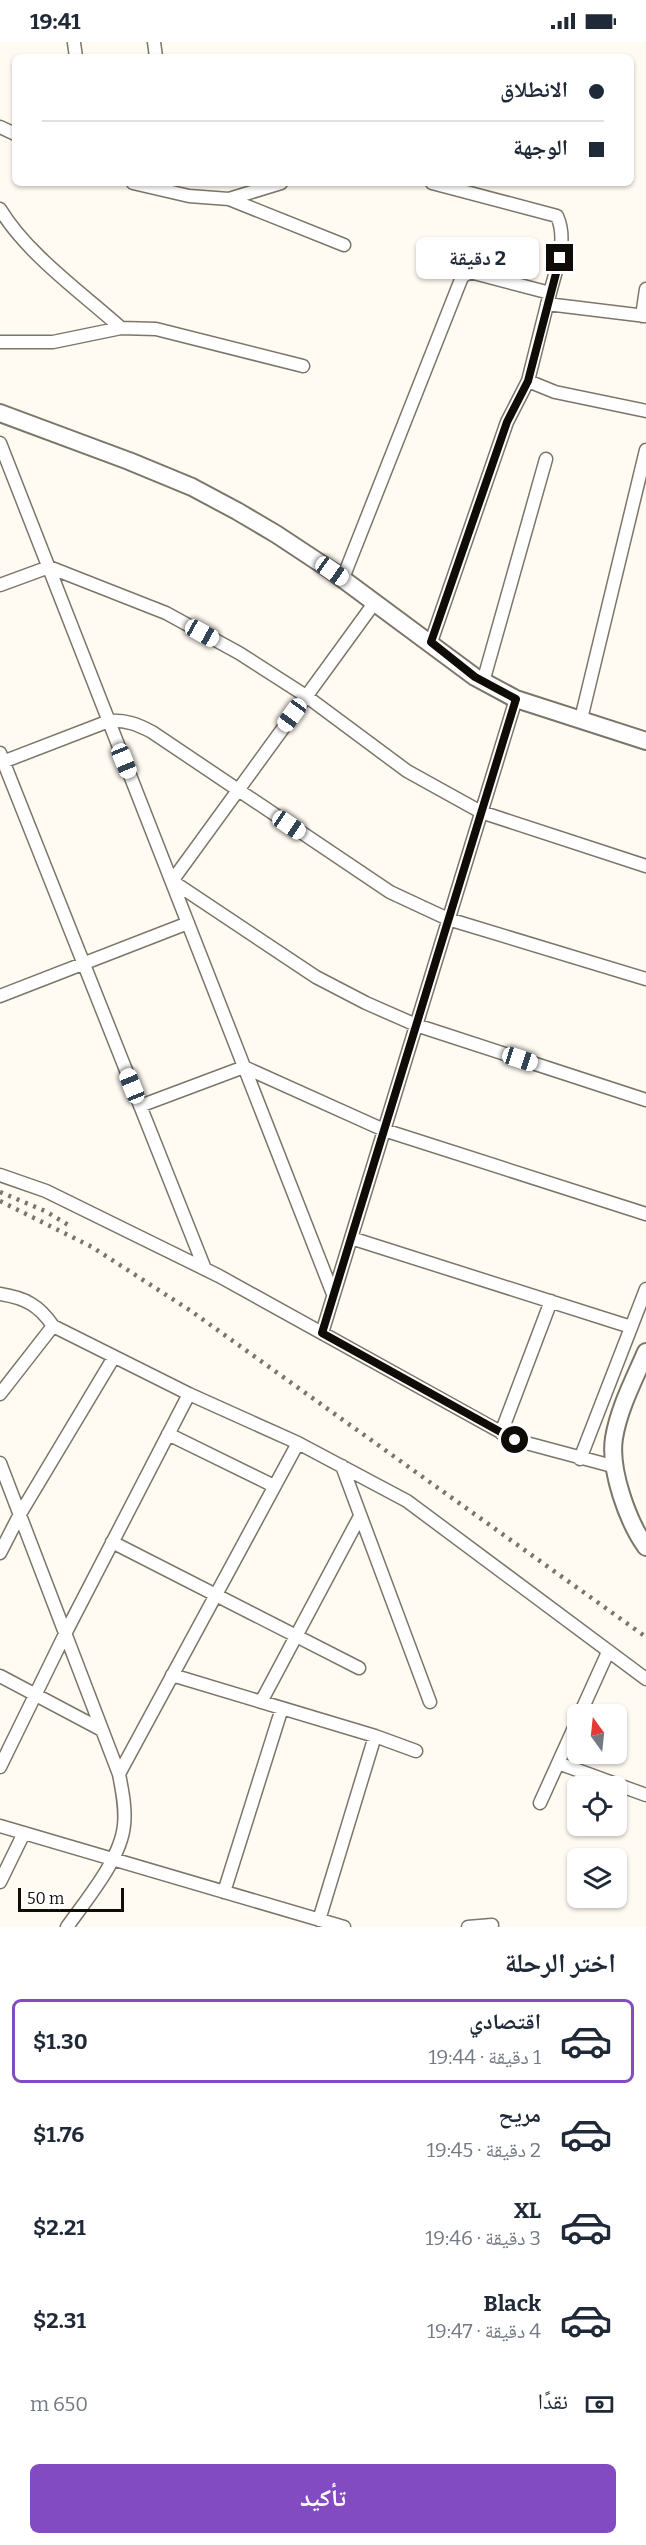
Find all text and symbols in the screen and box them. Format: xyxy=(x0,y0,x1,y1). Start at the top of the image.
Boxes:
text: 19:41 xyxy=(30,8,81,35)
text: الانطلاق xyxy=(500,76,568,103)
text: الوجهة xyxy=(513,134,568,161)
callout: 2 دقيقة xyxy=(416,237,539,279)
route end xyxy=(546,244,573,271)
text: 2 دقيقة xyxy=(449,246,506,270)
car xyxy=(312,553,352,589)
car xyxy=(182,616,222,650)
car xyxy=(274,695,310,735)
car xyxy=(109,741,139,781)
car xyxy=(269,807,309,843)
car xyxy=(500,1045,540,1073)
car xyxy=(117,1066,147,1106)
route start xyxy=(501,1426,528,1453)
north arrow xyxy=(567,1704,627,1764)
map controls xyxy=(567,1704,627,1908)
button: locate xyxy=(567,1776,627,1836)
button: layers xyxy=(567,1848,627,1908)
scale bar xyxy=(18,1885,124,1912)
text: 50 m xyxy=(27,1889,64,1908)
text: اختر الرحلة xyxy=(505,1947,616,1979)
text: اقتصادي xyxy=(469,2008,541,2035)
icon: car xyxy=(559,2014,613,2068)
text: $1.30 xyxy=(33,2028,88,2055)
text: 1 دقيقة · 19:44 xyxy=(428,2045,541,2069)
text: مريح xyxy=(498,2101,541,2128)
icon: car xyxy=(559,2107,613,2161)
text: $1.76 xyxy=(33,2121,84,2148)
text: 2 دقيقة · 19:45 xyxy=(427,2138,541,2162)
text: XL xyxy=(514,2197,541,2224)
icon: car xyxy=(559,2200,613,2254)
text: $2.21 xyxy=(33,2214,86,2241)
text: 3 دقيقة · 19:46 xyxy=(425,2226,541,2250)
text: Black xyxy=(484,2290,541,2317)
icon: car xyxy=(559,2293,613,2347)
text: $2.31 xyxy=(33,2307,86,2334)
text: 4 دقيقة · 19:47 xyxy=(427,2319,541,2343)
text: نقدًا xyxy=(538,2388,568,2415)
icon: cash xyxy=(583,2388,616,2421)
text: 650 m xyxy=(30,2392,88,2416)
button: تأكيد xyxy=(30,2464,616,2533)

